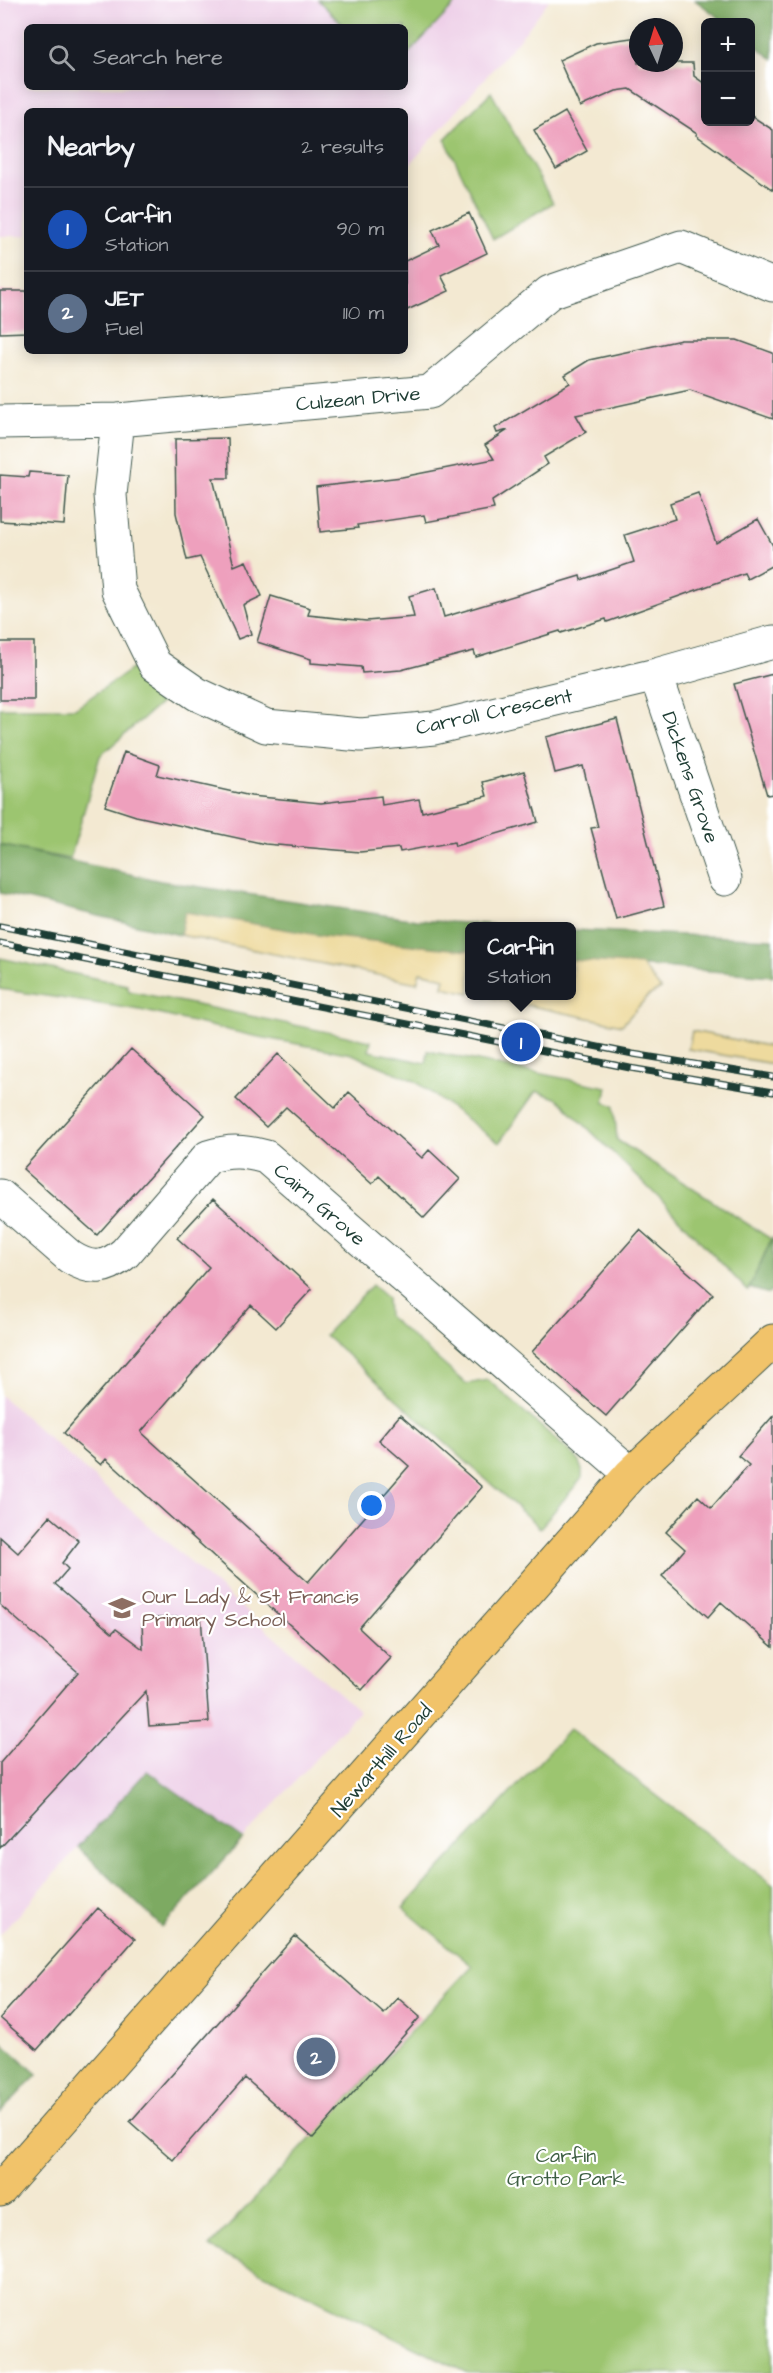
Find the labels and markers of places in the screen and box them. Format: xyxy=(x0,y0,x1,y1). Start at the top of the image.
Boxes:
pin: 1 xyxy=(502,1020,540,1064)
place label: Our Lady & St Francis Primary School xyxy=(142,1583,359,1635)
school or university icon: Our Lady & St Francis Primary School xyxy=(107,1593,137,1623)
pin: 2 xyxy=(296,2034,336,2080)

